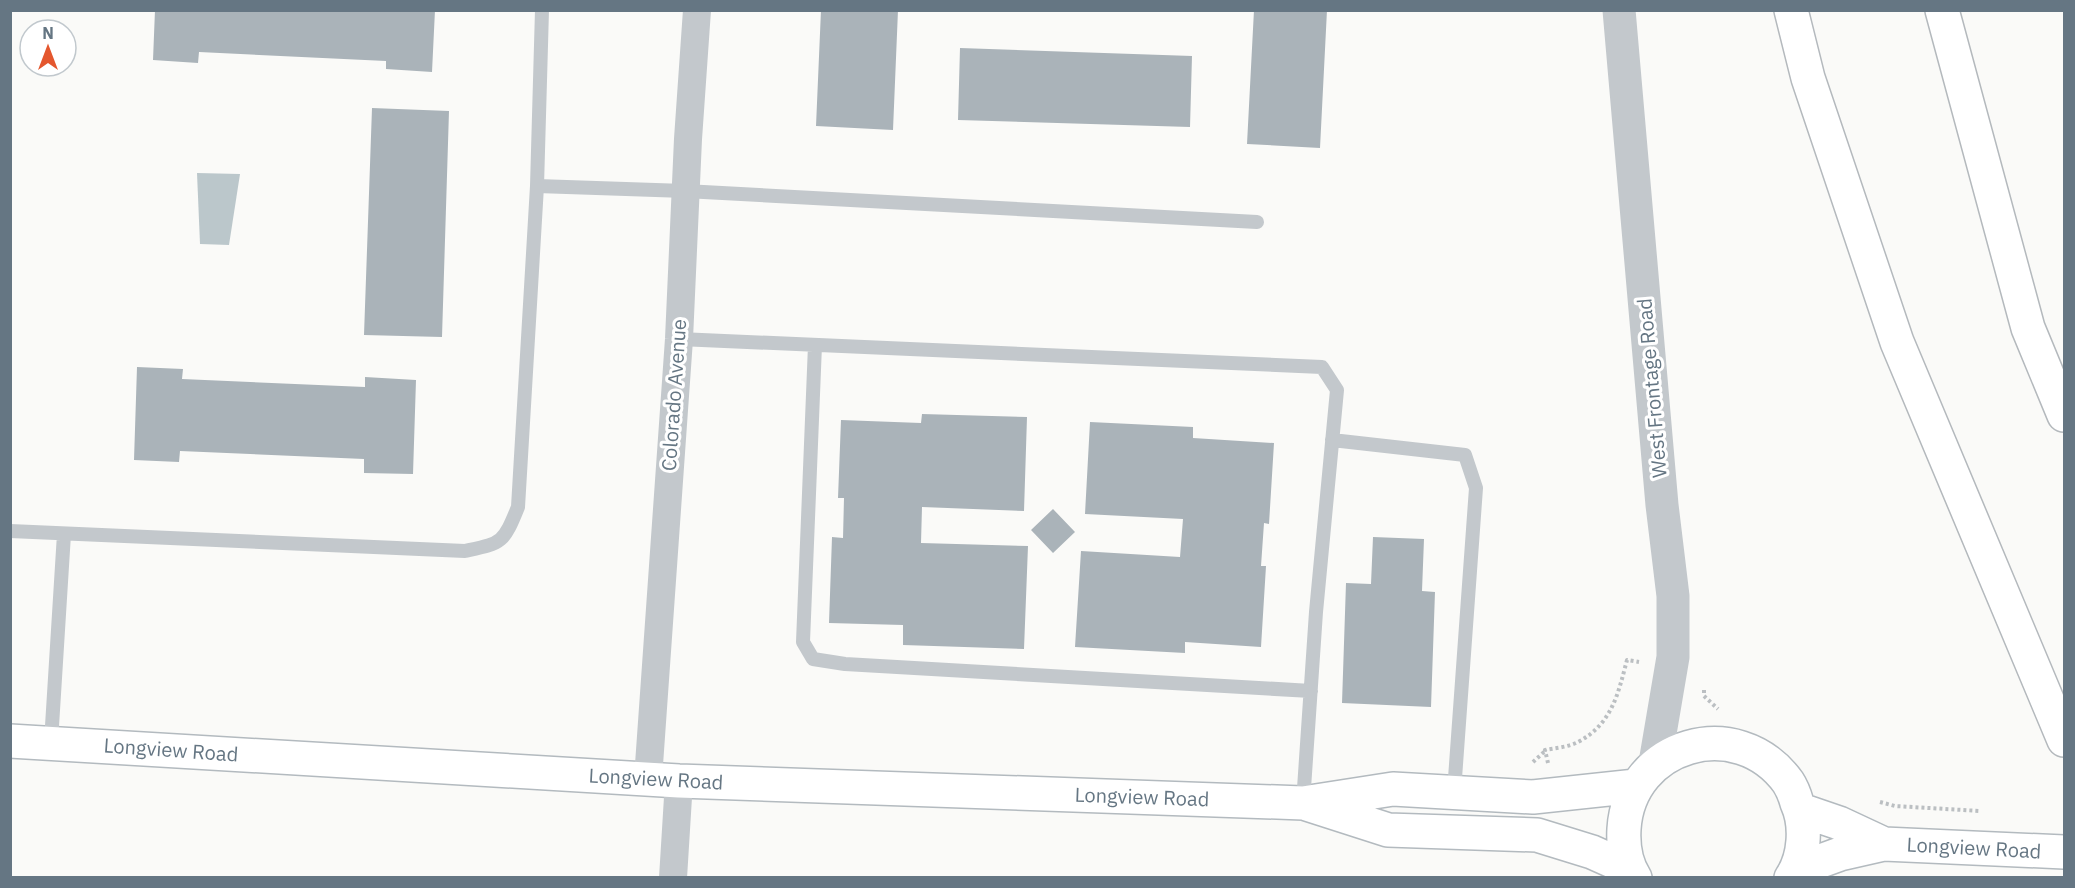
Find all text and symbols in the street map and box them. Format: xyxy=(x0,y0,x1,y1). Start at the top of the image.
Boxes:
north arrow xyxy=(18,18,78,78)
text: N xyxy=(42,23,54,43)
street label: West Frontage Road xyxy=(1630,297,1673,479)
street label: Colorado Avenue xyxy=(655,318,692,472)
street label: Longview Road xyxy=(103,731,239,768)
street label: Longview Road xyxy=(588,761,724,796)
street label: Longview Road xyxy=(1074,781,1210,812)
street label: Longview Road xyxy=(1906,830,2042,865)

